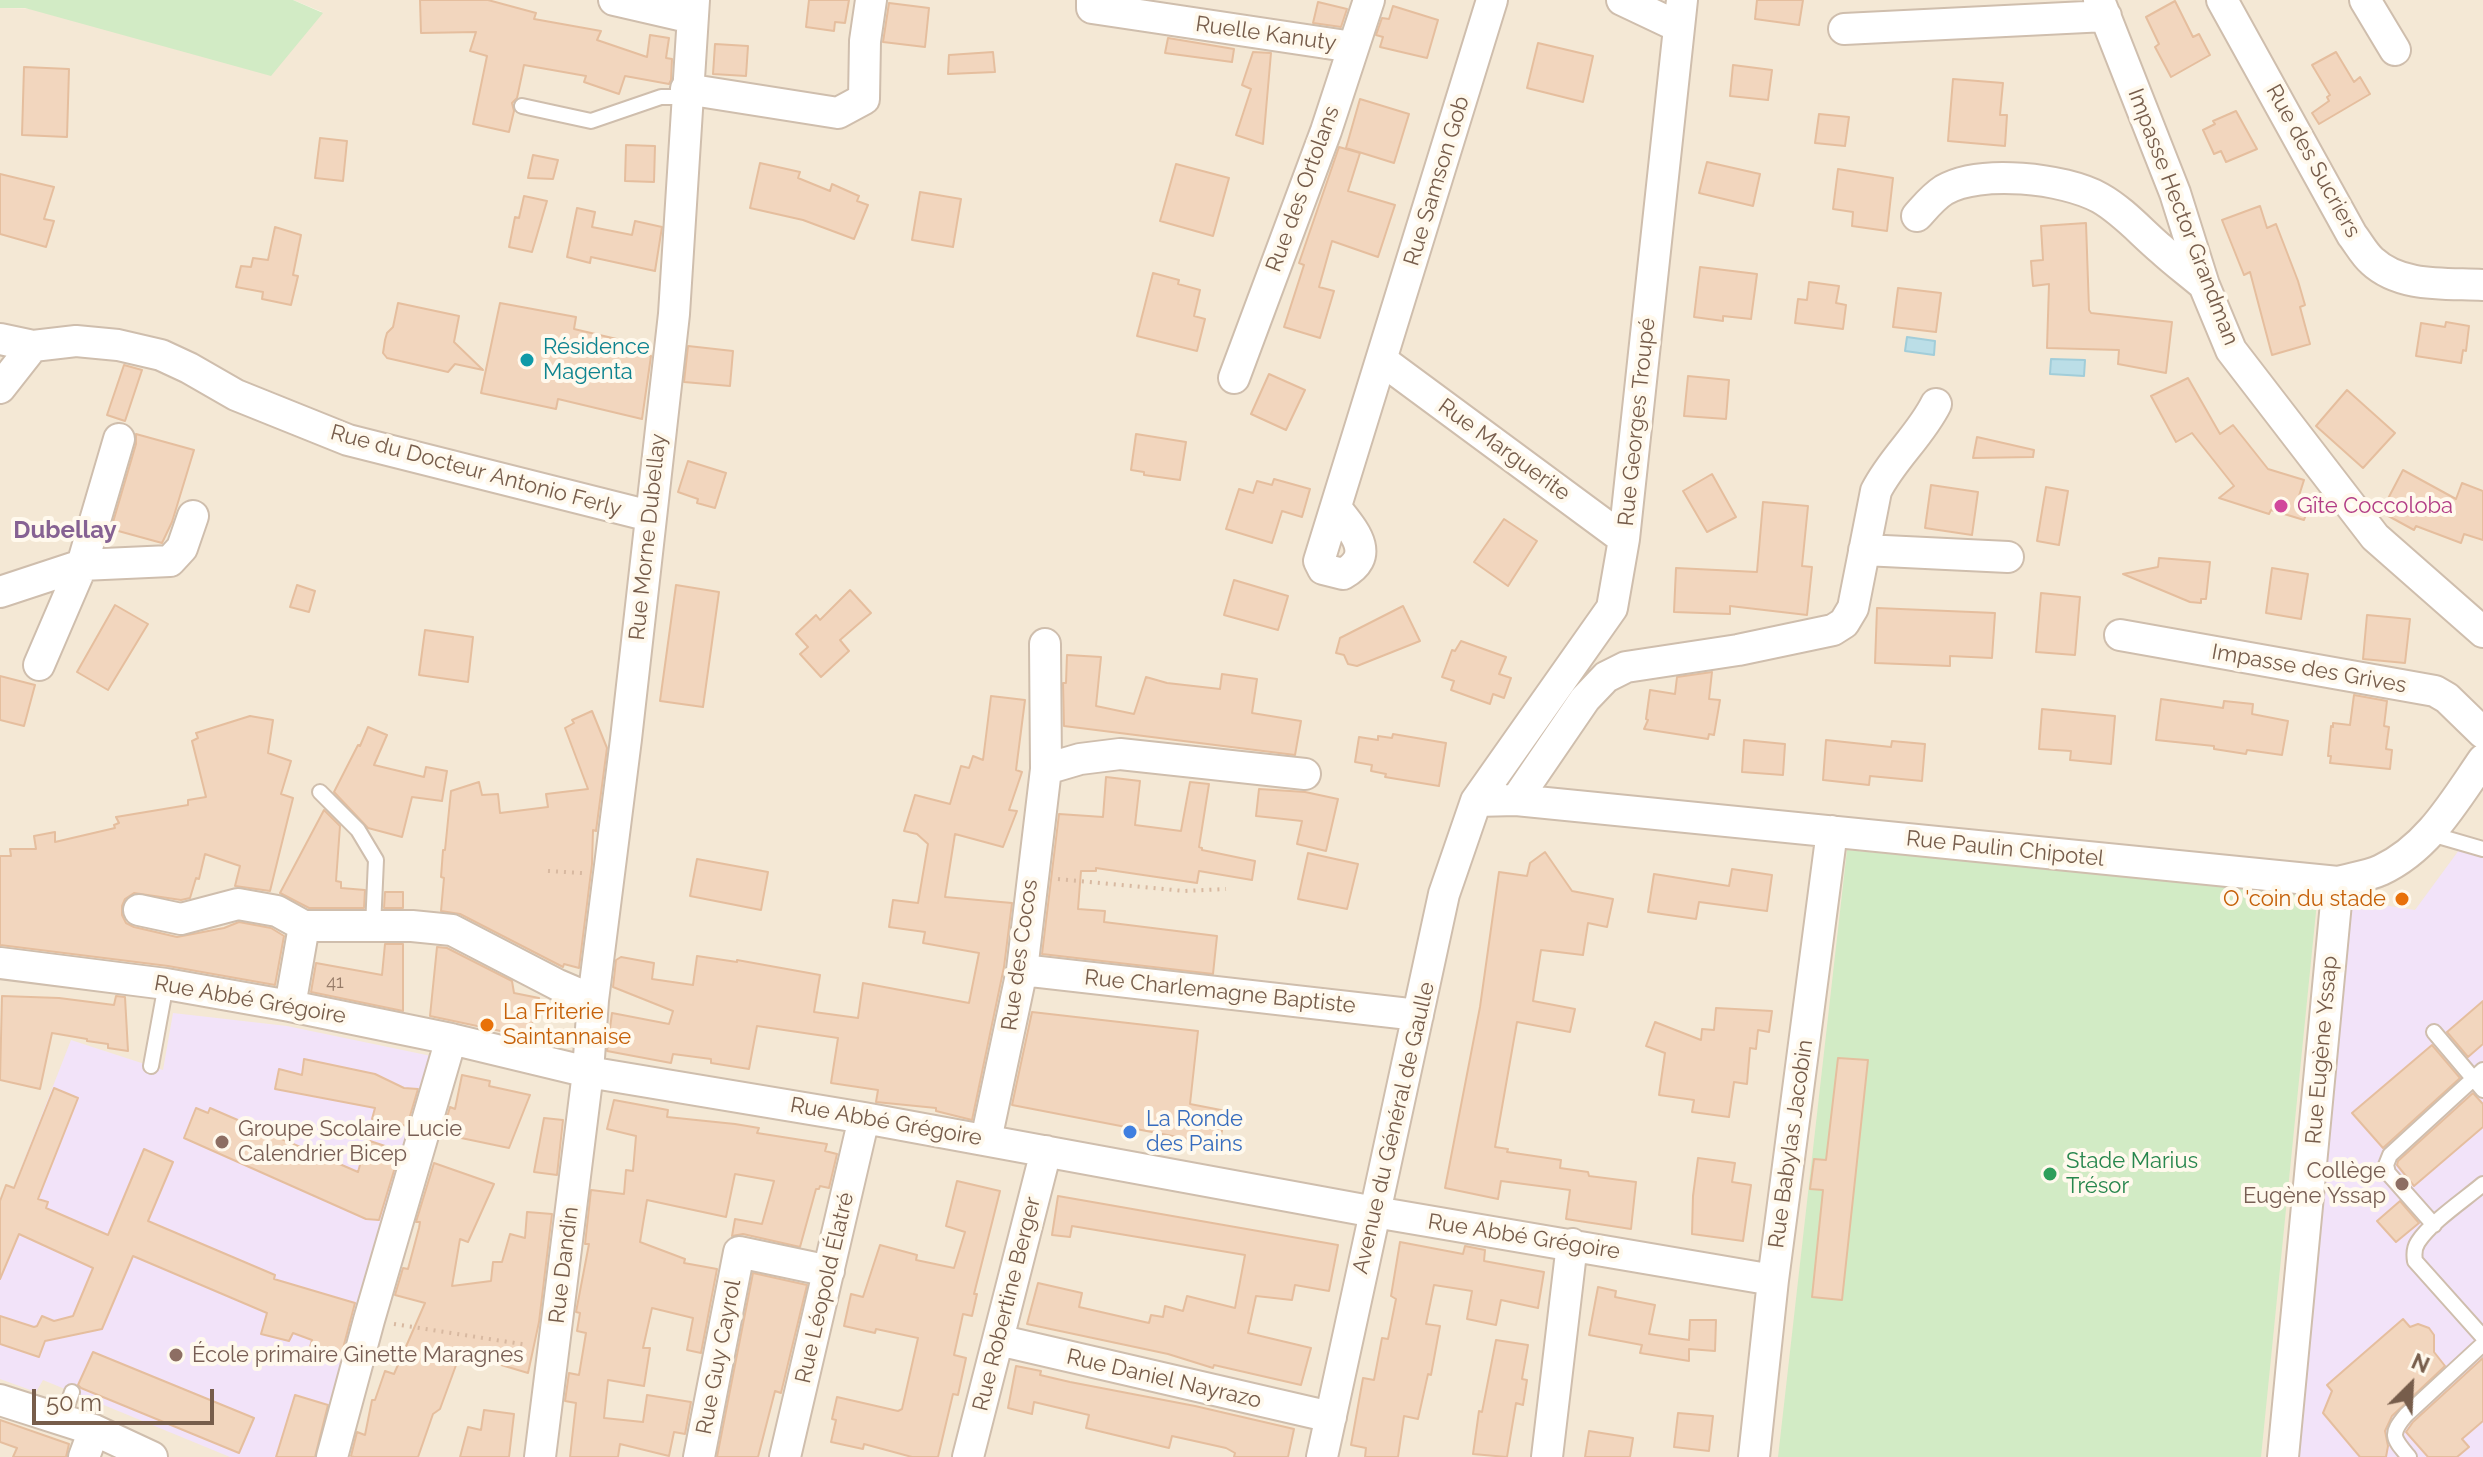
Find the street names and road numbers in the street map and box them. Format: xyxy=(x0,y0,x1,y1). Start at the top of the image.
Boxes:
street label: Ruelle Kanuty xyxy=(1194,11,1338,57)
street label: Rue des Sucriers xyxy=(2260,80,2366,242)
street label: Impasse Hector Grandman xyxy=(2122,85,2244,349)
street label: Rue Samson Gob xyxy=(1399,93,1475,269)
street label: Rue des Ortolans xyxy=(1261,103,1345,275)
street label: Rue Georges Troupé xyxy=(1613,317,1661,527)
street label: Rue Marguerite xyxy=(1433,393,1575,507)
street label: Rue du Docteur Antonio Ferly xyxy=(328,419,624,523)
street label: Rue Morne Dubellay xyxy=(624,432,672,642)
street label: Impasse des Grives xyxy=(2210,639,2408,699)
street label: Rue Paulin Chipotel xyxy=(1905,825,2105,873)
street label: Rue des Cocos xyxy=(996,878,1044,1032)
street label: Rue Eugène Yssap xyxy=(2301,955,2343,1145)
street label: Rue Charlemagne Baptiste xyxy=(1083,965,1357,1019)
street label: Rue Abbé Grégoire xyxy=(152,970,348,1030)
street label: Avenue du Général de Gaulle xyxy=(1348,979,1440,1277)
street label: Rue Babylas Jacobin xyxy=(1763,1038,1819,1250)
street label: Rue Abbé Grégoire xyxy=(788,1092,984,1152)
street label: Rue Léopold Élatré xyxy=(790,1190,860,1386)
street label: Rue Robertine Berger xyxy=(968,1194,1046,1414)
street label: Rue Dandin xyxy=(544,1205,584,1325)
street label: Rue Abbé Grégoire xyxy=(1426,1209,1622,1265)
street label: Rue Guy Cayrol xyxy=(691,1277,747,1437)
street label: Rue Daniel Nayrazo xyxy=(1064,1344,1264,1414)

